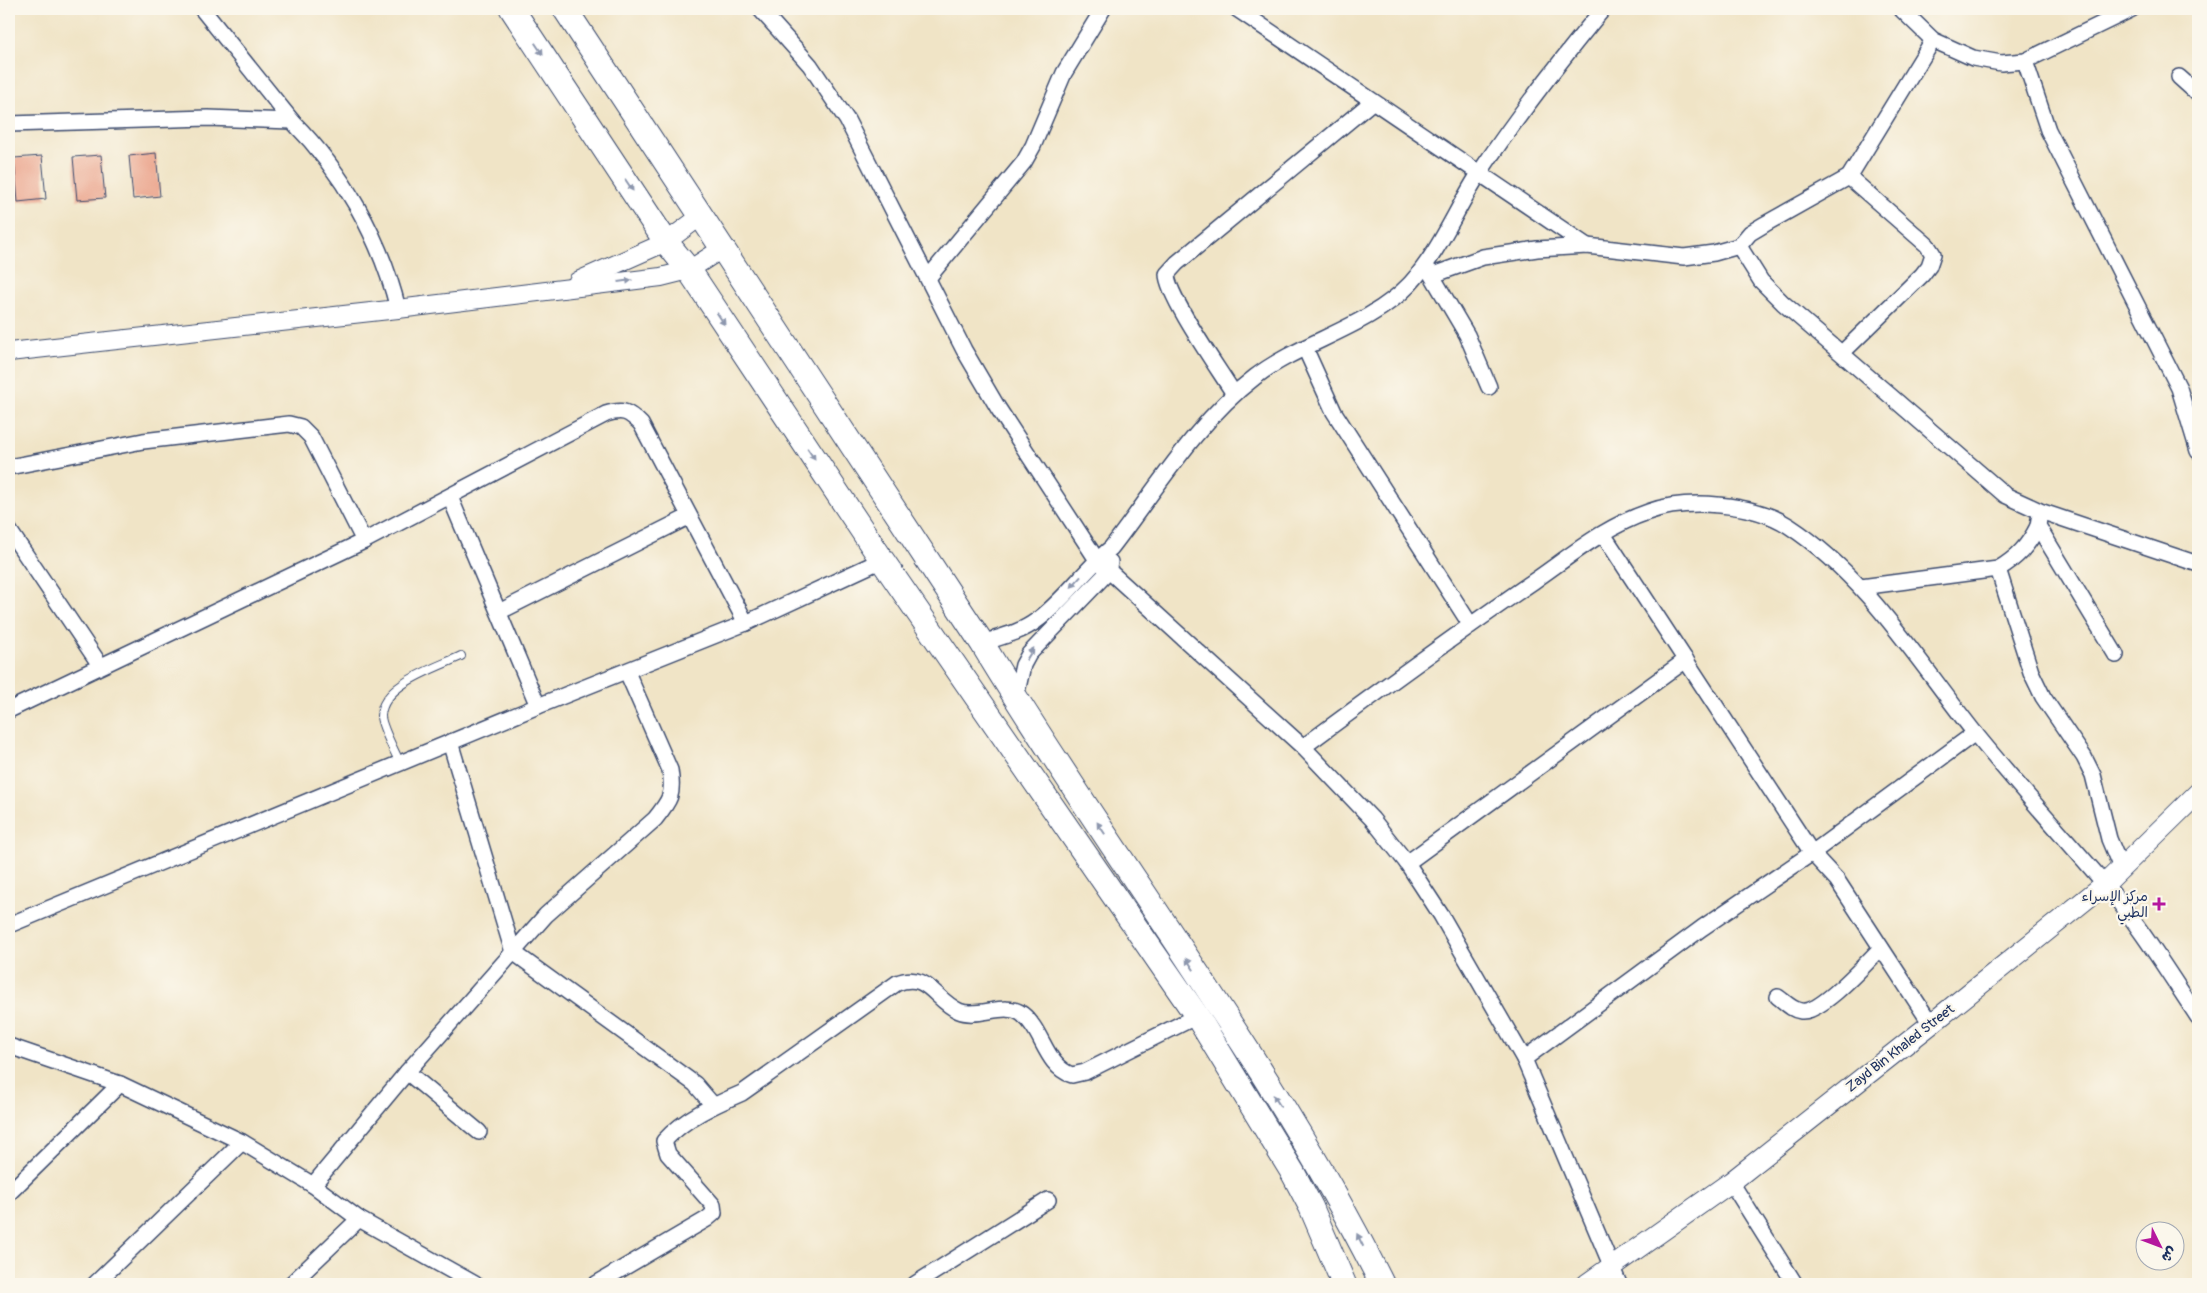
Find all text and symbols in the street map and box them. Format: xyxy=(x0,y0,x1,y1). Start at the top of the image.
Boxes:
one-way arrow xyxy=(535,43,544,56)
one-way arrow xyxy=(625,178,634,191)
one-way arrow xyxy=(617,277,633,285)
one-way arrow xyxy=(716,312,726,325)
one-way arrow xyxy=(806,447,816,461)
one-way arrow xyxy=(1071,575,1082,588)
one-way arrow xyxy=(1025,648,1034,661)
one-way arrow xyxy=(1096,821,1106,835)
place label: مركز الإسراء الطبي xyxy=(2082,888,2148,925)
marker: مركز الإسراء الطبي xyxy=(2152,897,2166,911)
one-way arrow xyxy=(1185,957,1195,970)
street label: Zayd Bin Khaled Street xyxy=(1842,1000,1958,1096)
one-way arrow xyxy=(1273,1094,1282,1107)
north arrow xyxy=(2134,1220,2184,1270)
one-way arrow xyxy=(1356,1233,1364,1248)
text: ش xyxy=(2158,1243,2181,1266)

